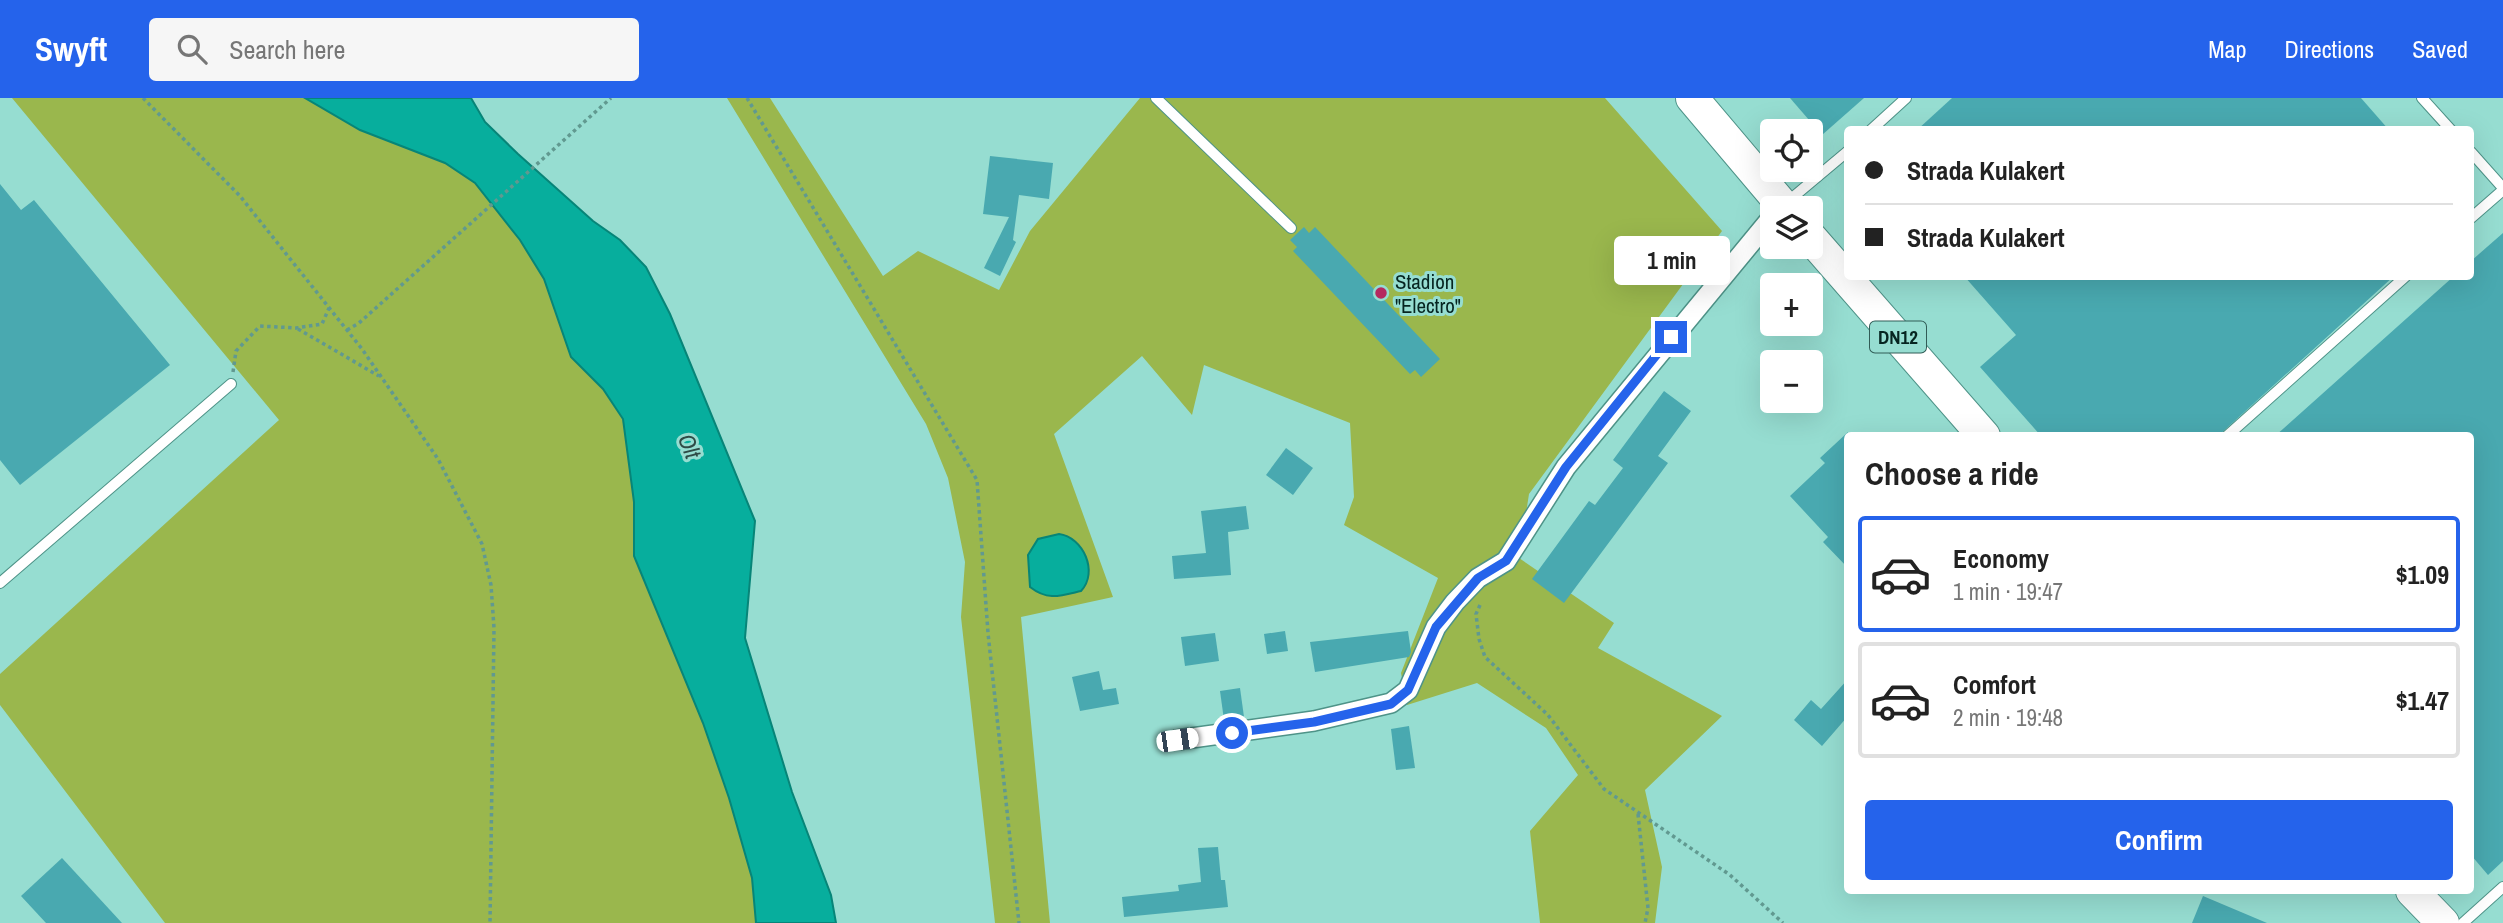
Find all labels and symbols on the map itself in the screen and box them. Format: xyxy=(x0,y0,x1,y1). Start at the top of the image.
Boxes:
callout: 1 min xyxy=(1613,236,1729,285)
place label: Stadion "Electro" xyxy=(1395,267,1461,320)
marker: Stadion "Electro" xyxy=(1373,285,1389,301)
route end xyxy=(1655,321,1687,353)
road number: DN12 xyxy=(1870,322,1926,353)
water label: Olt xyxy=(671,429,709,464)
route start xyxy=(1216,717,1248,749)
car xyxy=(1155,727,1200,753)

